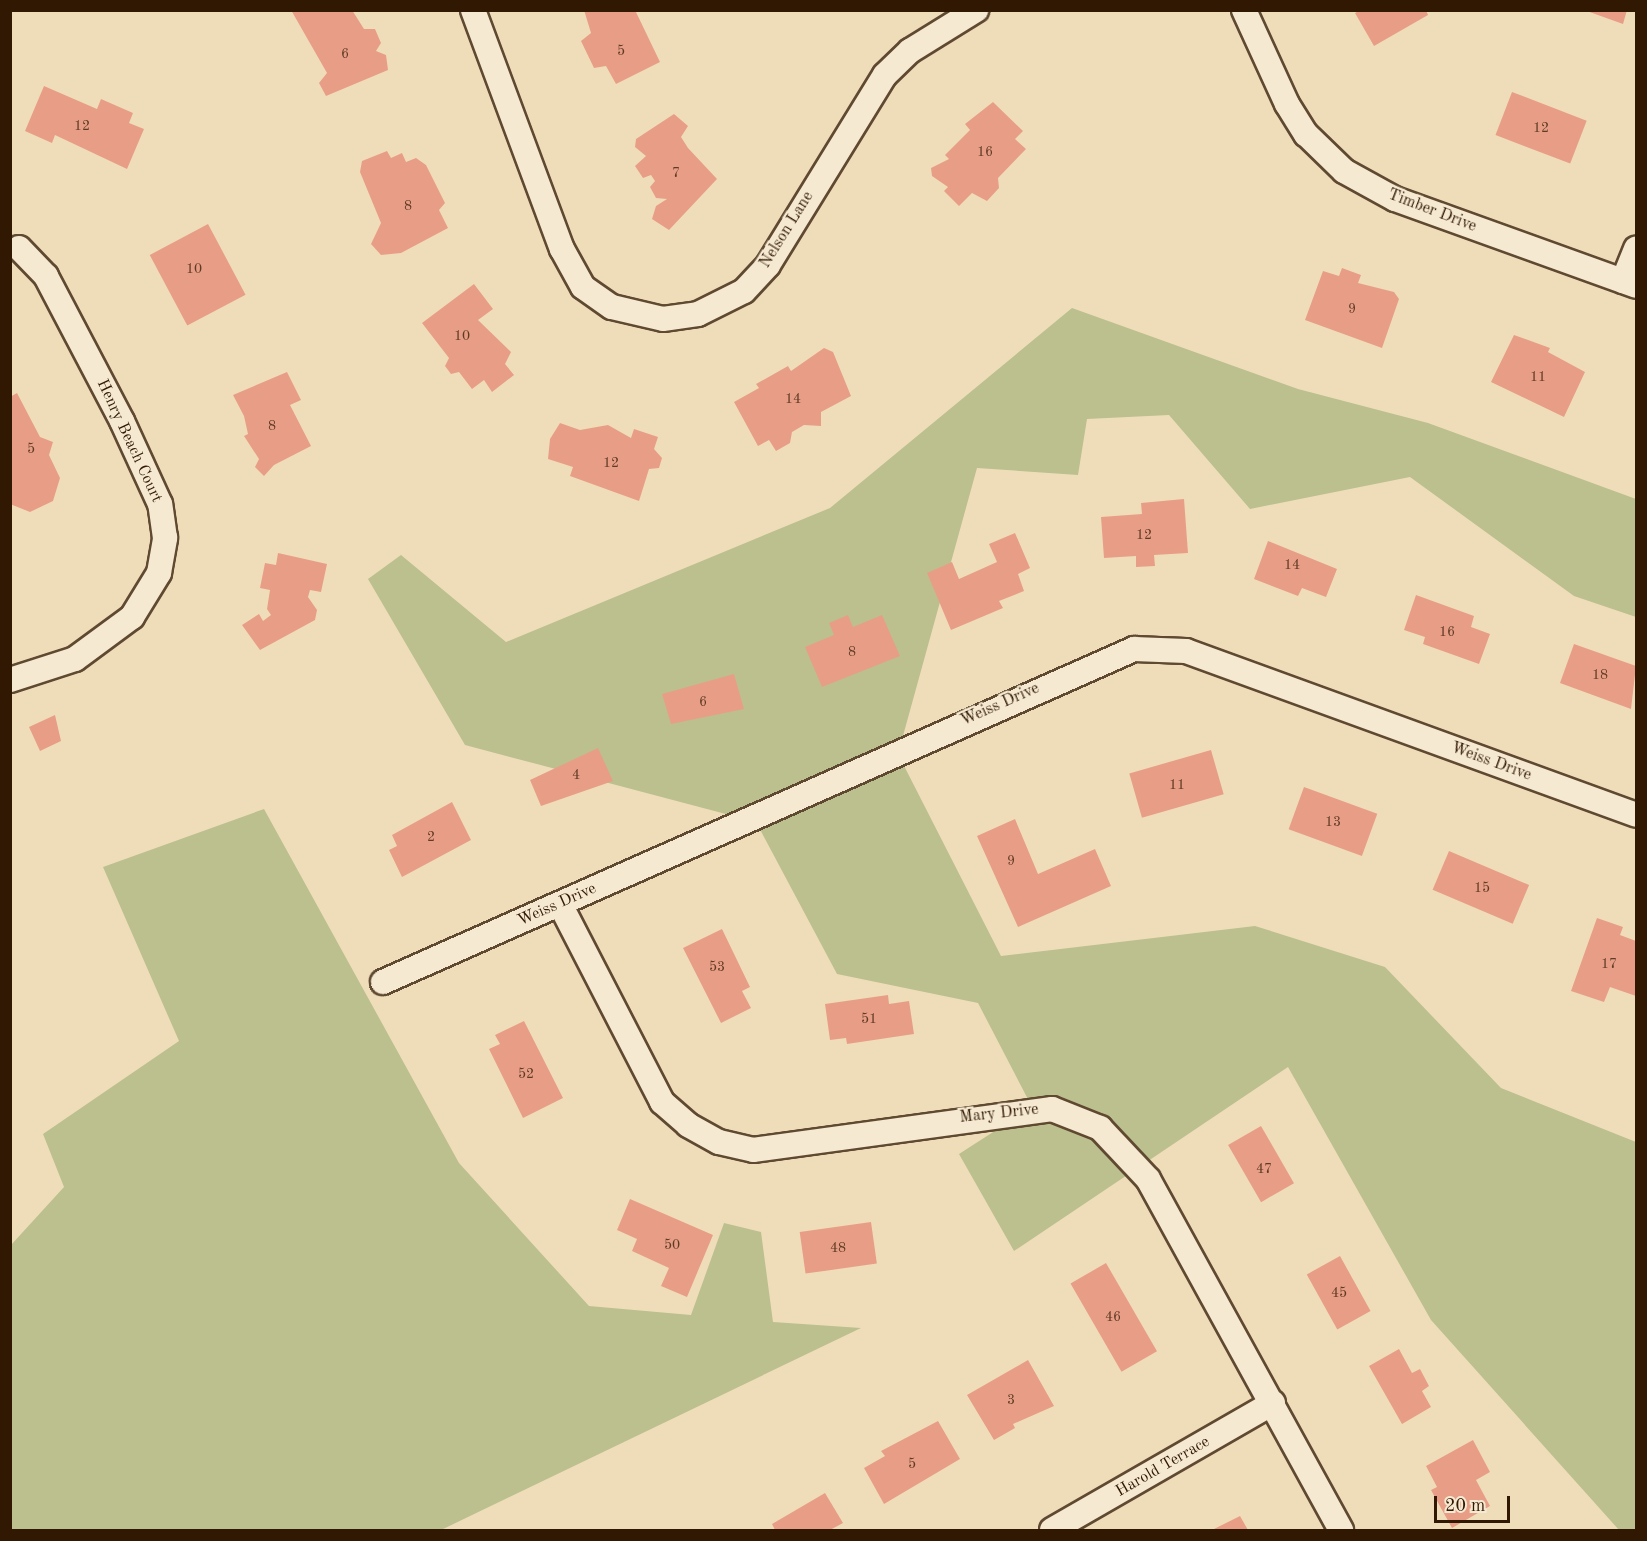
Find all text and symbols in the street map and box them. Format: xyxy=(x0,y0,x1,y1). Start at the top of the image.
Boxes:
house number: 5 xyxy=(617,43,625,59)
house number: 6 xyxy=(341,46,349,62)
house number: 12 xyxy=(74,118,90,134)
house number: 12 xyxy=(1533,120,1549,136)
house number: 16 xyxy=(977,144,993,160)
house number: 7 xyxy=(672,165,680,181)
street label: Timber Drive xyxy=(1385,185,1479,237)
street label: Nelson Lane xyxy=(756,188,818,272)
house number: 8 xyxy=(404,198,412,214)
house number: 10 xyxy=(186,261,202,277)
house number: 9 xyxy=(1348,301,1356,317)
house number: 10 xyxy=(454,328,470,344)
house number: 11 xyxy=(1530,369,1546,385)
street label: Henry Beach Court xyxy=(92,376,166,506)
house number: 14 xyxy=(785,391,801,407)
house number: 8 xyxy=(268,418,276,434)
house number: 5 xyxy=(27,441,35,457)
house number: 12 xyxy=(603,455,619,471)
house number: 12 xyxy=(1136,527,1152,543)
house number: 14 xyxy=(1284,557,1300,573)
house number: 16 xyxy=(1439,624,1455,640)
house number: 8 xyxy=(848,644,856,660)
house number: 18 xyxy=(1592,667,1608,683)
street label: Weiss Drive xyxy=(958,679,1042,731)
house number: 6 xyxy=(699,694,707,710)
street label: Weiss Drive xyxy=(1448,739,1534,785)
house number: 4 xyxy=(572,767,580,783)
house number: 11 xyxy=(1169,777,1185,793)
house number: 13 xyxy=(1325,814,1341,830)
house number: 2 xyxy=(427,829,435,845)
house number: 9 xyxy=(1007,853,1015,869)
street label: Weiss Drive xyxy=(515,879,599,931)
house number: 15 xyxy=(1474,880,1490,896)
house number: 17 xyxy=(1601,956,1617,972)
house number: 53 xyxy=(709,959,725,975)
house number: 51 xyxy=(861,1011,877,1027)
house number: 52 xyxy=(518,1066,534,1082)
street label: Mary Drive xyxy=(959,1100,1039,1128)
house number: 47 xyxy=(1256,1161,1272,1177)
house number: 50 xyxy=(664,1237,680,1253)
house number: 48 xyxy=(830,1240,846,1256)
house number: 45 xyxy=(1331,1285,1347,1301)
house number: 46 xyxy=(1105,1309,1121,1325)
house number: 3 xyxy=(1007,1392,1015,1408)
street label: Harold Terrace xyxy=(1113,1432,1213,1502)
house number: 5 xyxy=(908,1456,916,1472)
scale bar xyxy=(1437,1484,1514,1522)
text: 20 m xyxy=(1445,1497,1485,1515)

